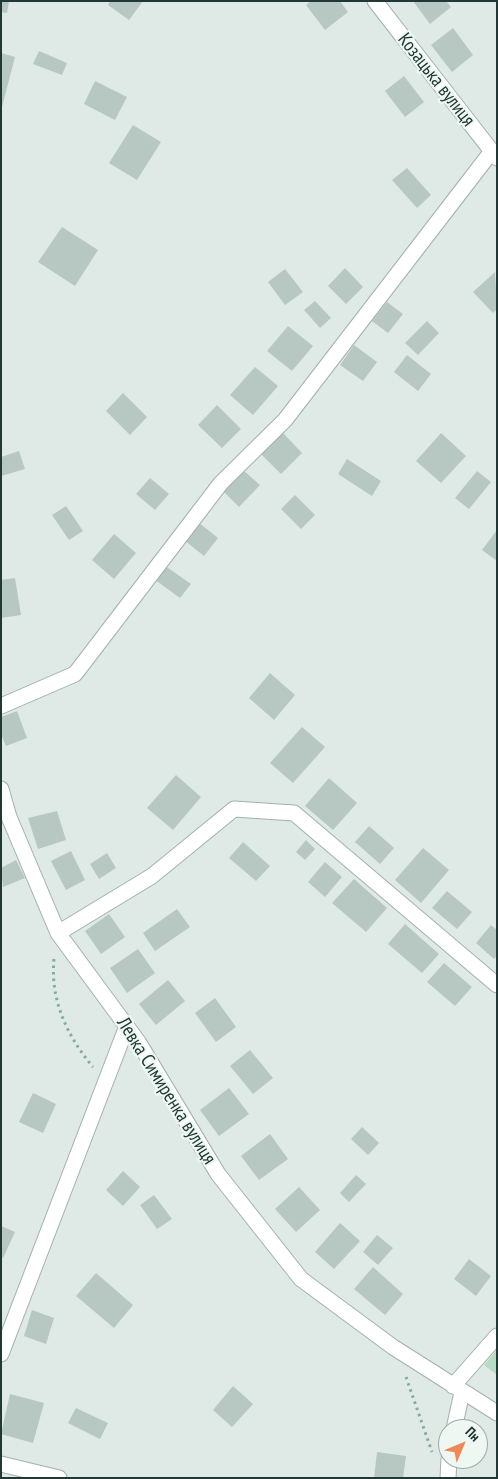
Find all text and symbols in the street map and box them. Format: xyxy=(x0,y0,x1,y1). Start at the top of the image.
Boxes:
street label: Козацька вулиця xyxy=(393,29,479,131)
street label: Левка Симиренка вулиця xyxy=(112,1013,220,1169)
north arrow xyxy=(438,1419,488,1469)
text: Пн xyxy=(462,1423,484,1445)

